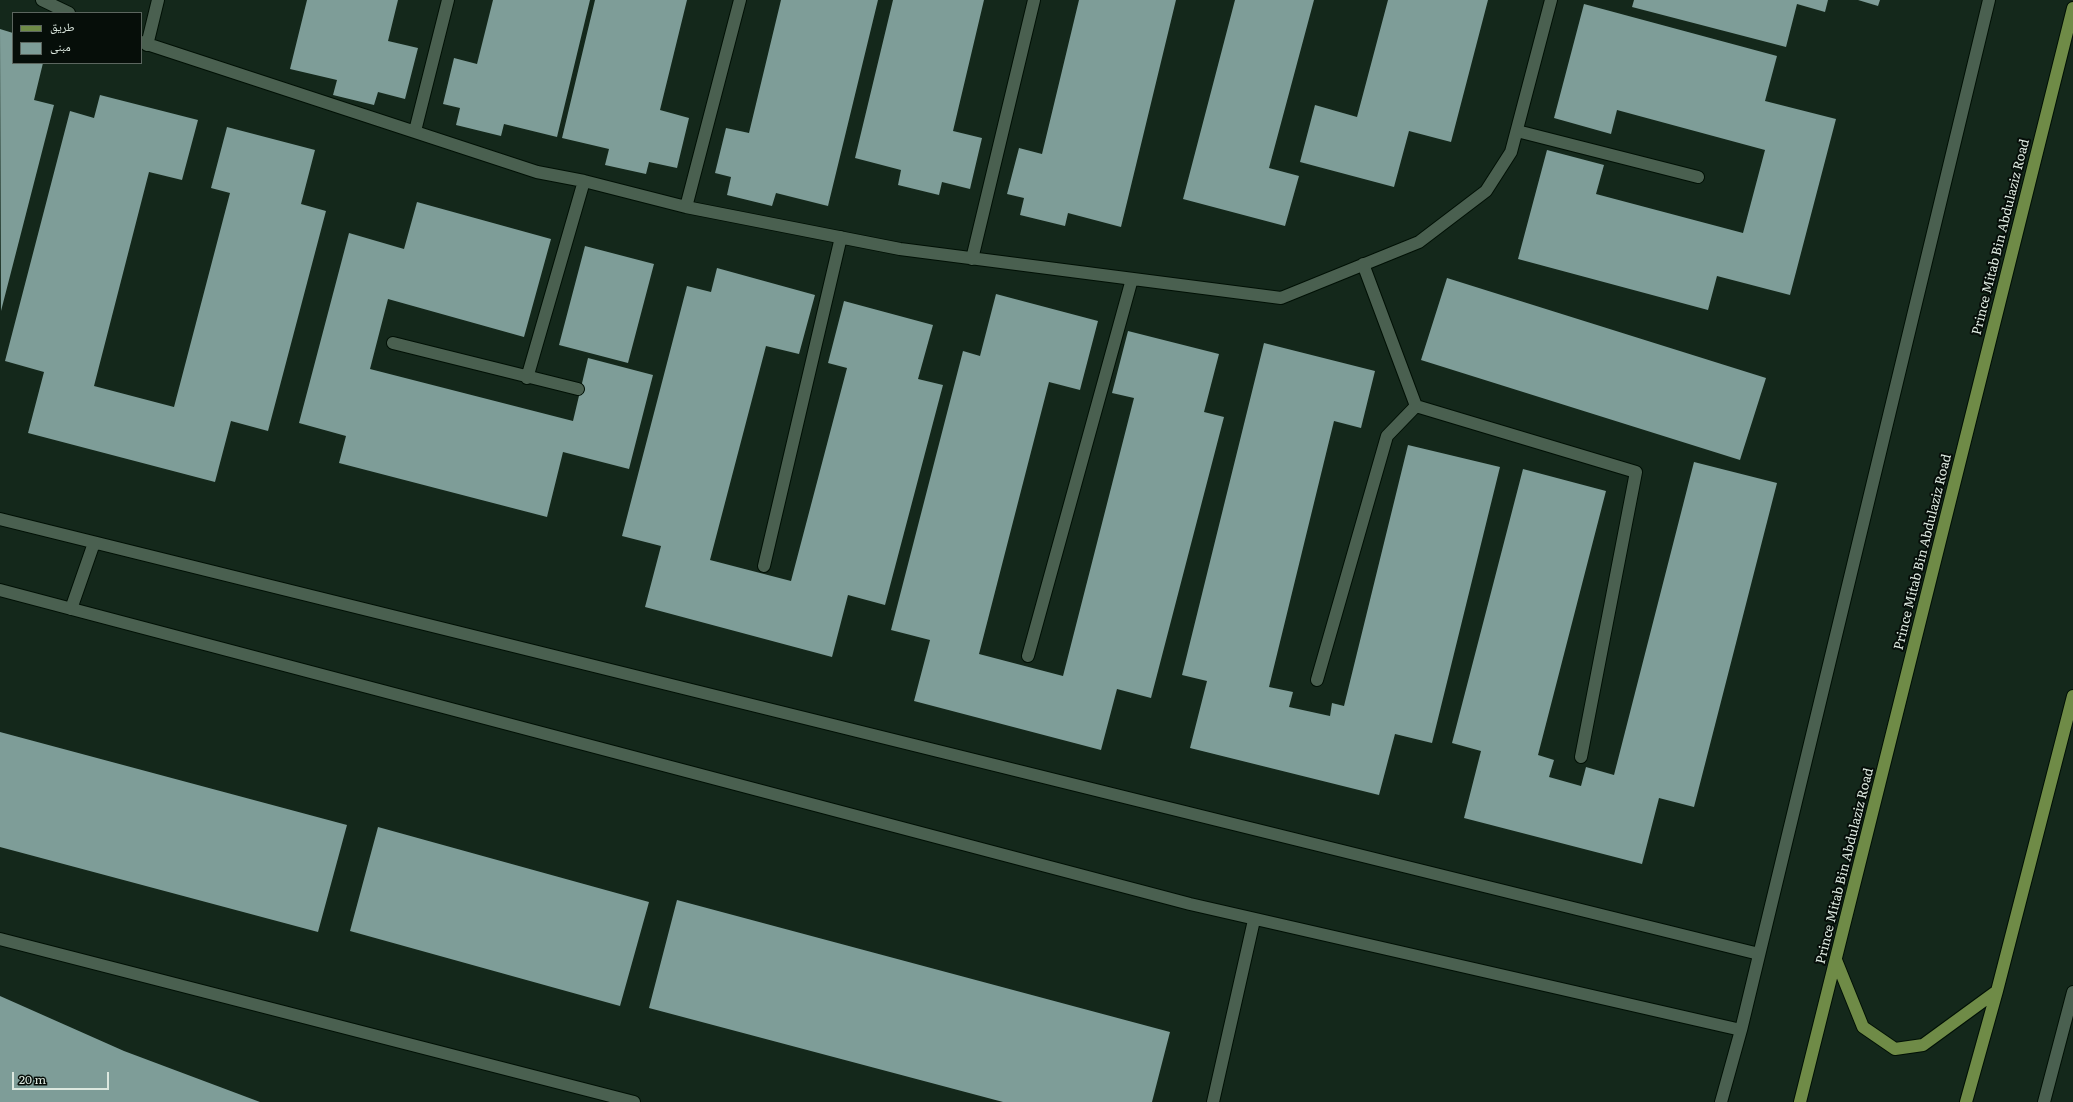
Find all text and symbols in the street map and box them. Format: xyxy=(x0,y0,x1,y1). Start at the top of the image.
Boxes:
legend xyxy=(12,12,142,64)
text: طريق xyxy=(50,17,75,35)
text: مبنى xyxy=(50,37,71,55)
street label: Prince Mitab Bin Abdulaziz Road xyxy=(1969,137,2033,337)
street label: Prince Mitab Bin Abdulaziz Road xyxy=(1891,452,1955,652)
street label: Prince Mitab Bin Abdulaziz Road xyxy=(1813,766,1877,966)
scale bar xyxy=(14,1064,111,1090)
text: 20 m xyxy=(19,1070,46,1088)

